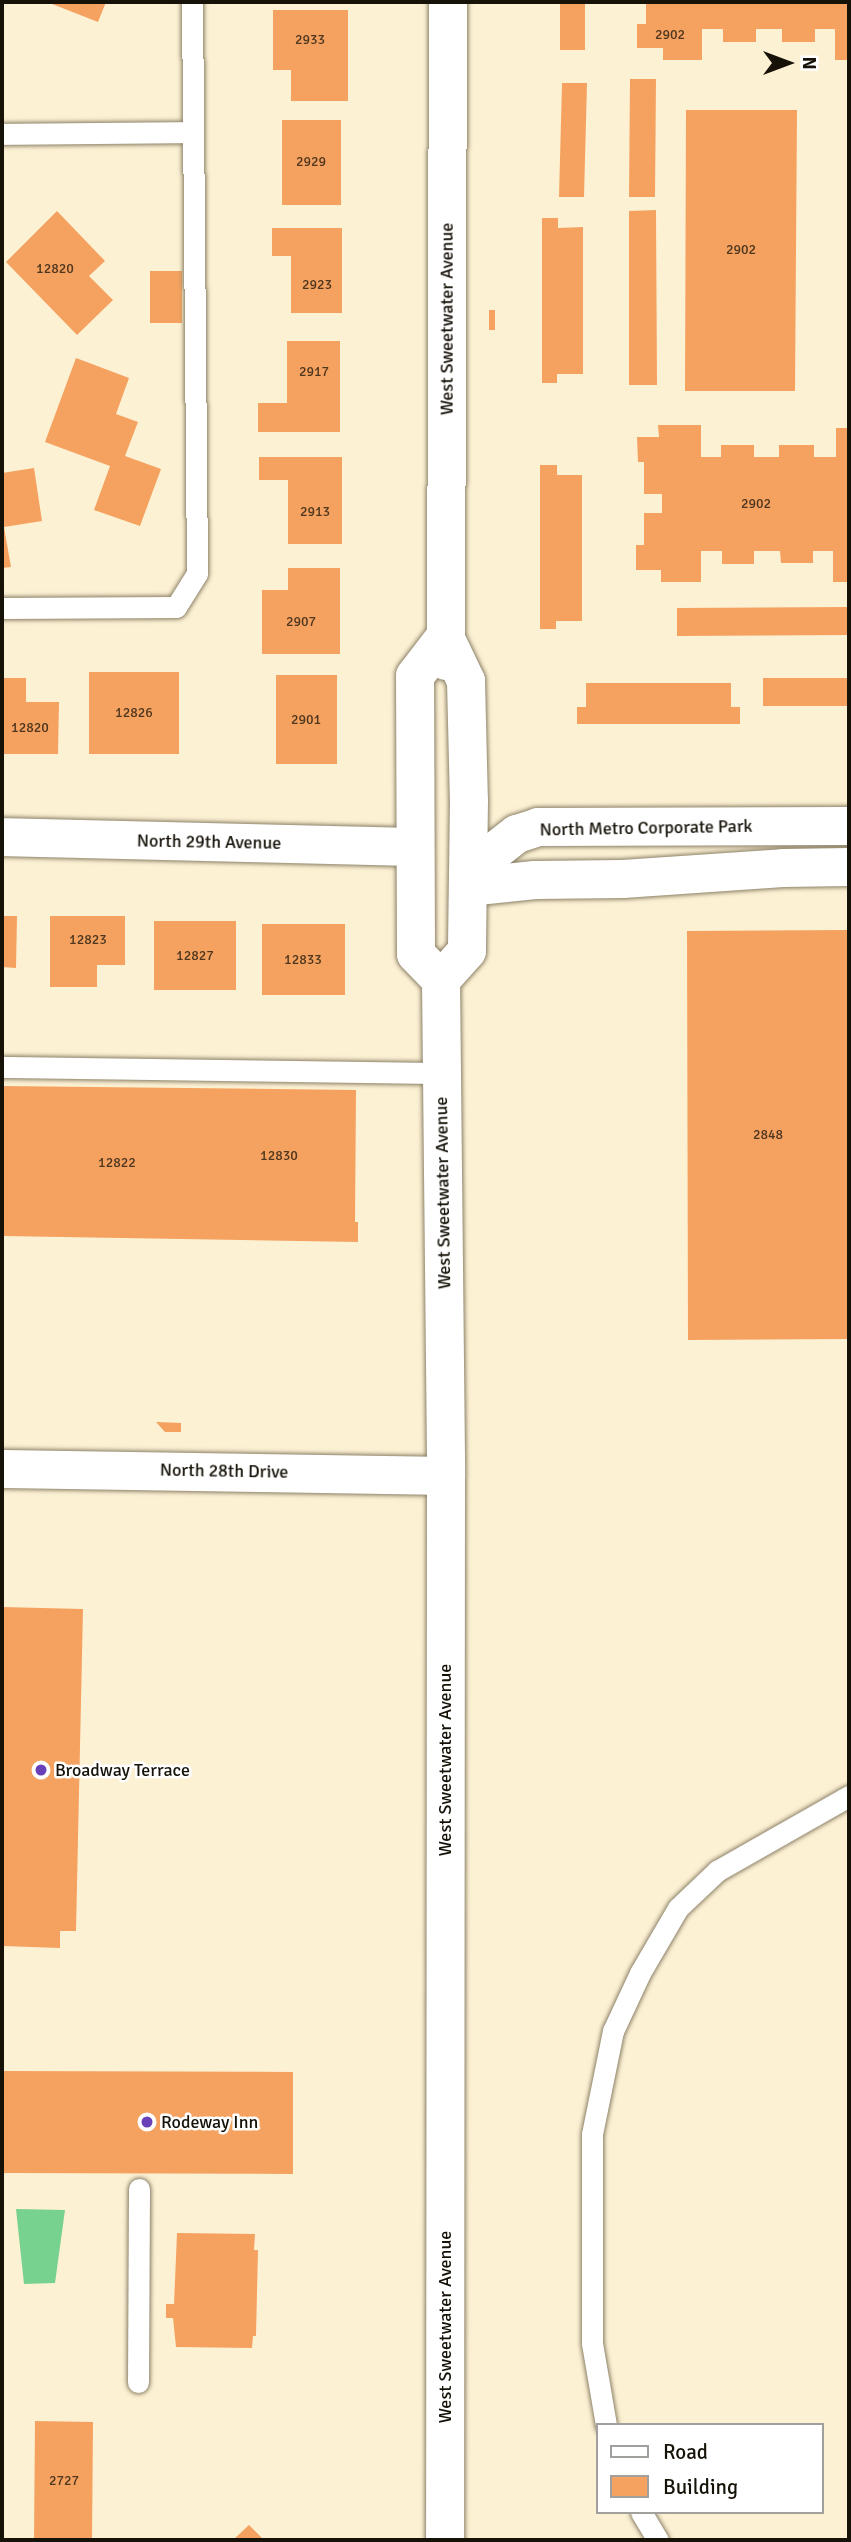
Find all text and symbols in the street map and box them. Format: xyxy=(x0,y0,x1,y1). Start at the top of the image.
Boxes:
house number: 2902 xyxy=(655,27,685,43)
north arrow xyxy=(753,28,823,98)
house number: 2933 xyxy=(295,32,325,48)
text: N xyxy=(797,56,821,70)
house number: 2929 xyxy=(296,154,326,170)
street label: West Sweetwater Avenue xyxy=(436,223,458,415)
house number: 2902 xyxy=(726,242,756,258)
house number: 12820 xyxy=(36,261,74,277)
house number: 2923 xyxy=(302,277,332,293)
house number: 2917 xyxy=(299,364,329,380)
house number: 2902 xyxy=(741,496,771,512)
house number: 2913 xyxy=(300,504,330,520)
house number: 2907 xyxy=(286,614,316,630)
house number: 12826 xyxy=(115,705,153,721)
house number: 2901 xyxy=(291,712,321,728)
house number: 12820 xyxy=(11,720,49,736)
street label: North Metro Corporate Park xyxy=(539,815,753,841)
street label: North 29th Avenue xyxy=(137,830,281,854)
house number: 12823 xyxy=(69,932,107,948)
house number: 12827 xyxy=(176,948,214,964)
house number: 12833 xyxy=(284,952,322,968)
street label: West Sweetwater Avenue xyxy=(431,1097,455,1289)
house number: 2848 xyxy=(753,1127,783,1143)
house number: 12830 xyxy=(260,1148,298,1164)
house number: 12822 xyxy=(98,1155,136,1171)
street label: North 28th Drive xyxy=(160,1459,288,1483)
street label: West Sweetwater Avenue xyxy=(434,1664,456,1856)
place label: Broadway Terrace xyxy=(55,1759,190,1781)
marker: Broadway Terrace xyxy=(33,1762,49,1778)
place label: Rodeway Inn xyxy=(161,2111,258,2133)
marker: Rodeway Inn xyxy=(139,2114,155,2130)
street label: West Sweetwater Avenue xyxy=(434,2231,456,2423)
legend xyxy=(596,2423,823,2514)
text: Road xyxy=(663,2439,708,2465)
house number: 2727 xyxy=(49,2473,79,2489)
text: Building xyxy=(663,2474,738,2500)

